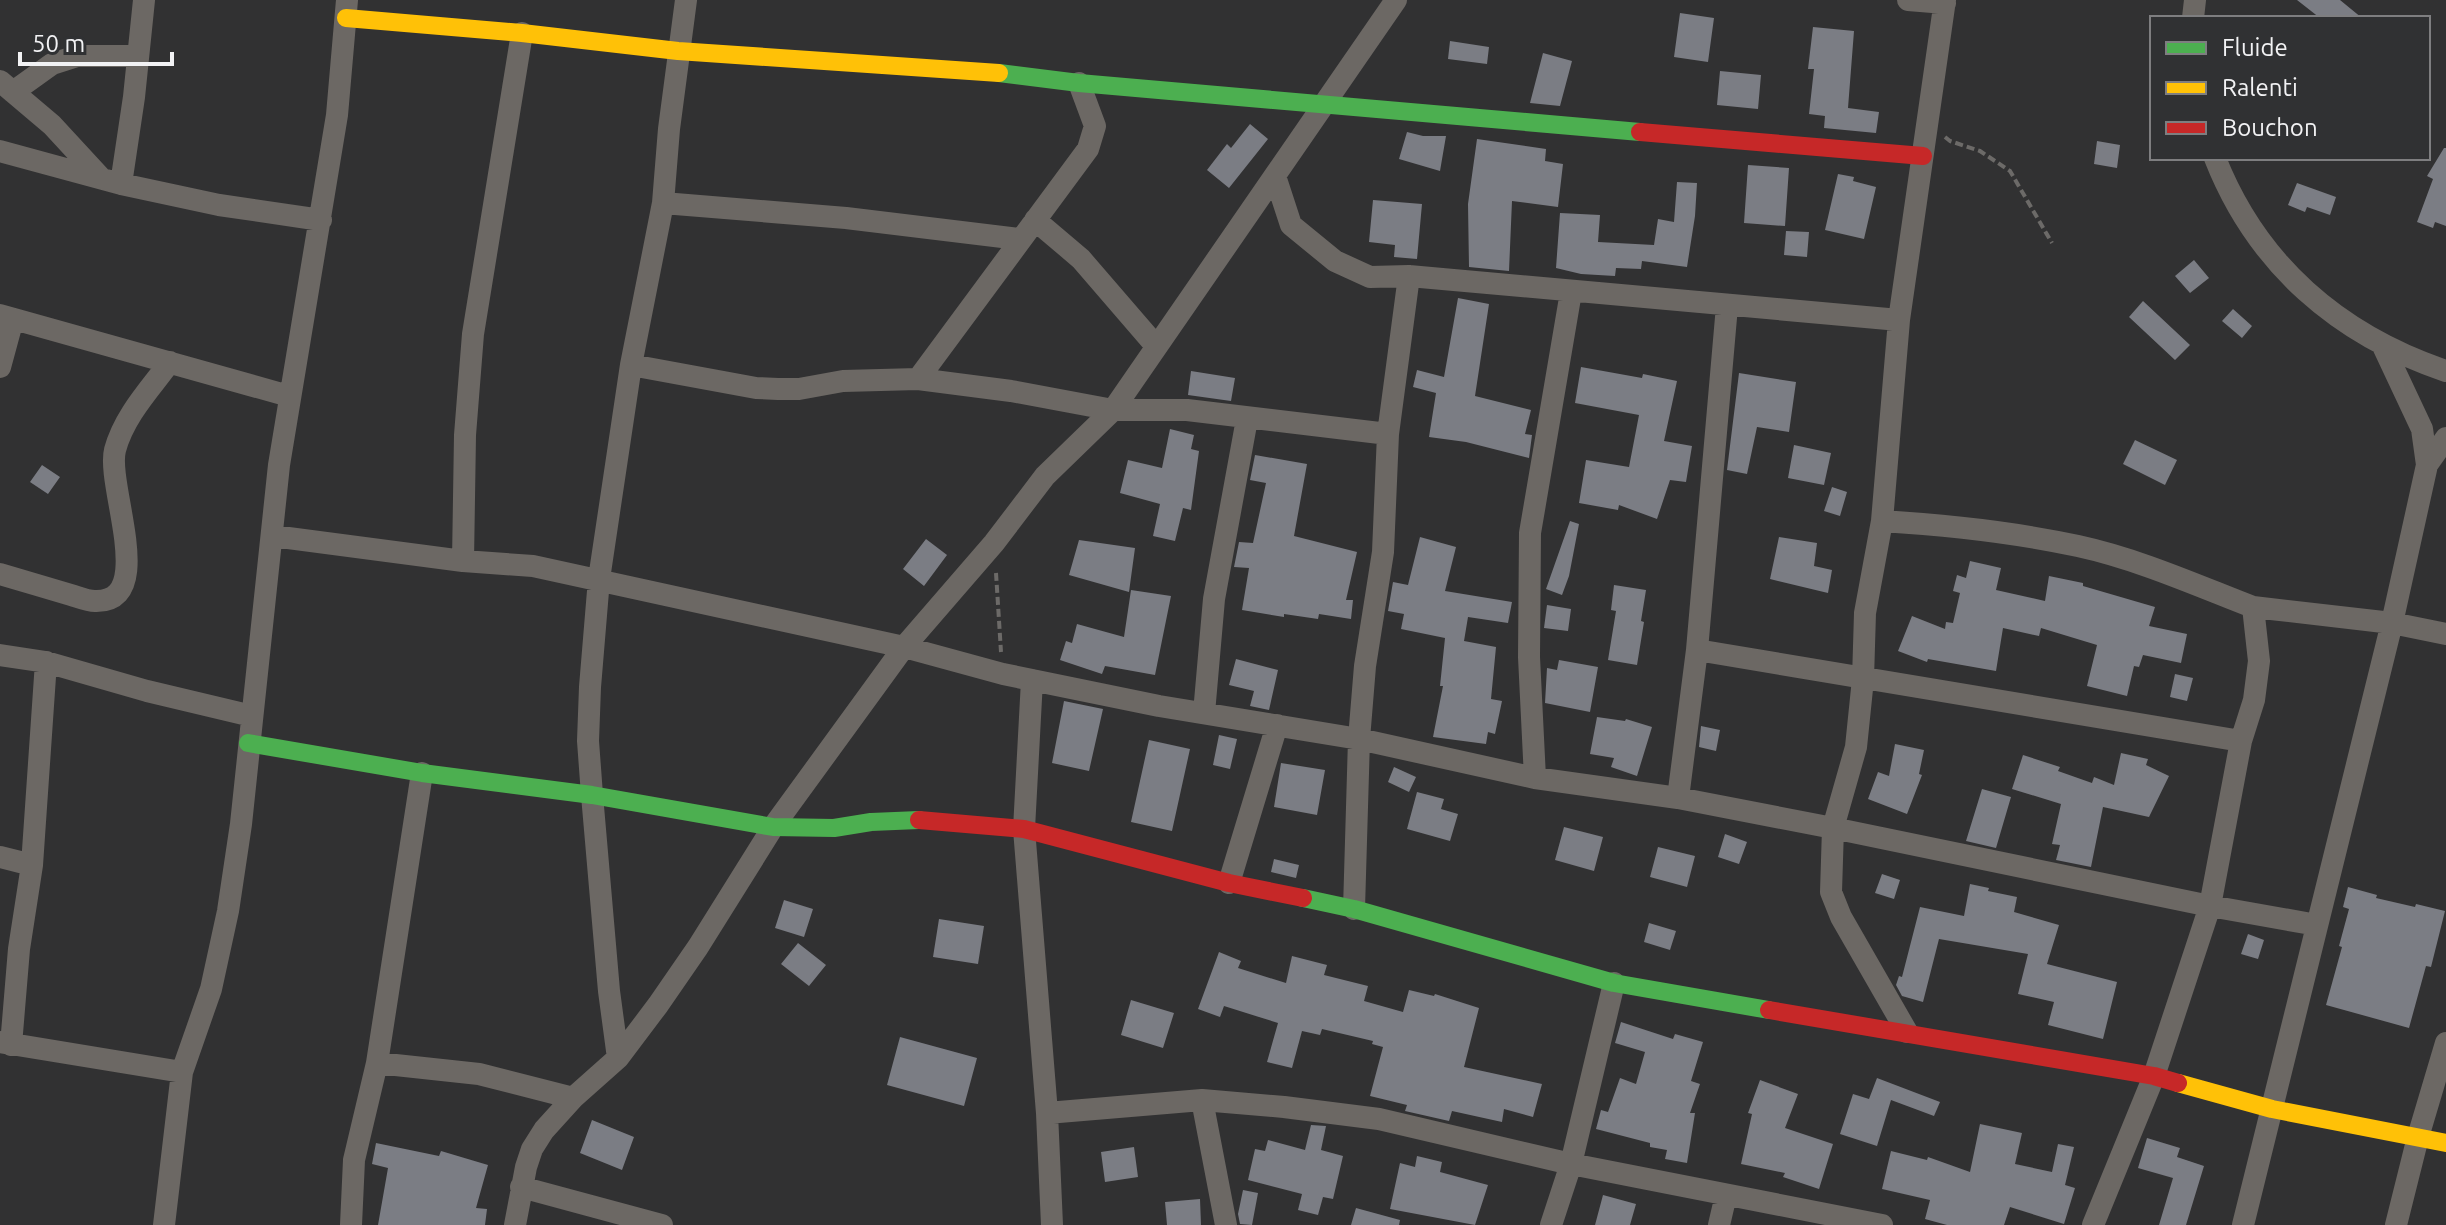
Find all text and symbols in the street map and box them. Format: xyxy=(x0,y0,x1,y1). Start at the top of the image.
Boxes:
scale bar xyxy=(20,16,172,66)
legend xyxy=(2150,16,2430,160)
text: 50 m xyxy=(32,30,85,57)
text: Fluide xyxy=(2222,34,2288,61)
text: Ralenti xyxy=(2222,74,2298,101)
text: Bouchon xyxy=(2222,114,2318,141)

